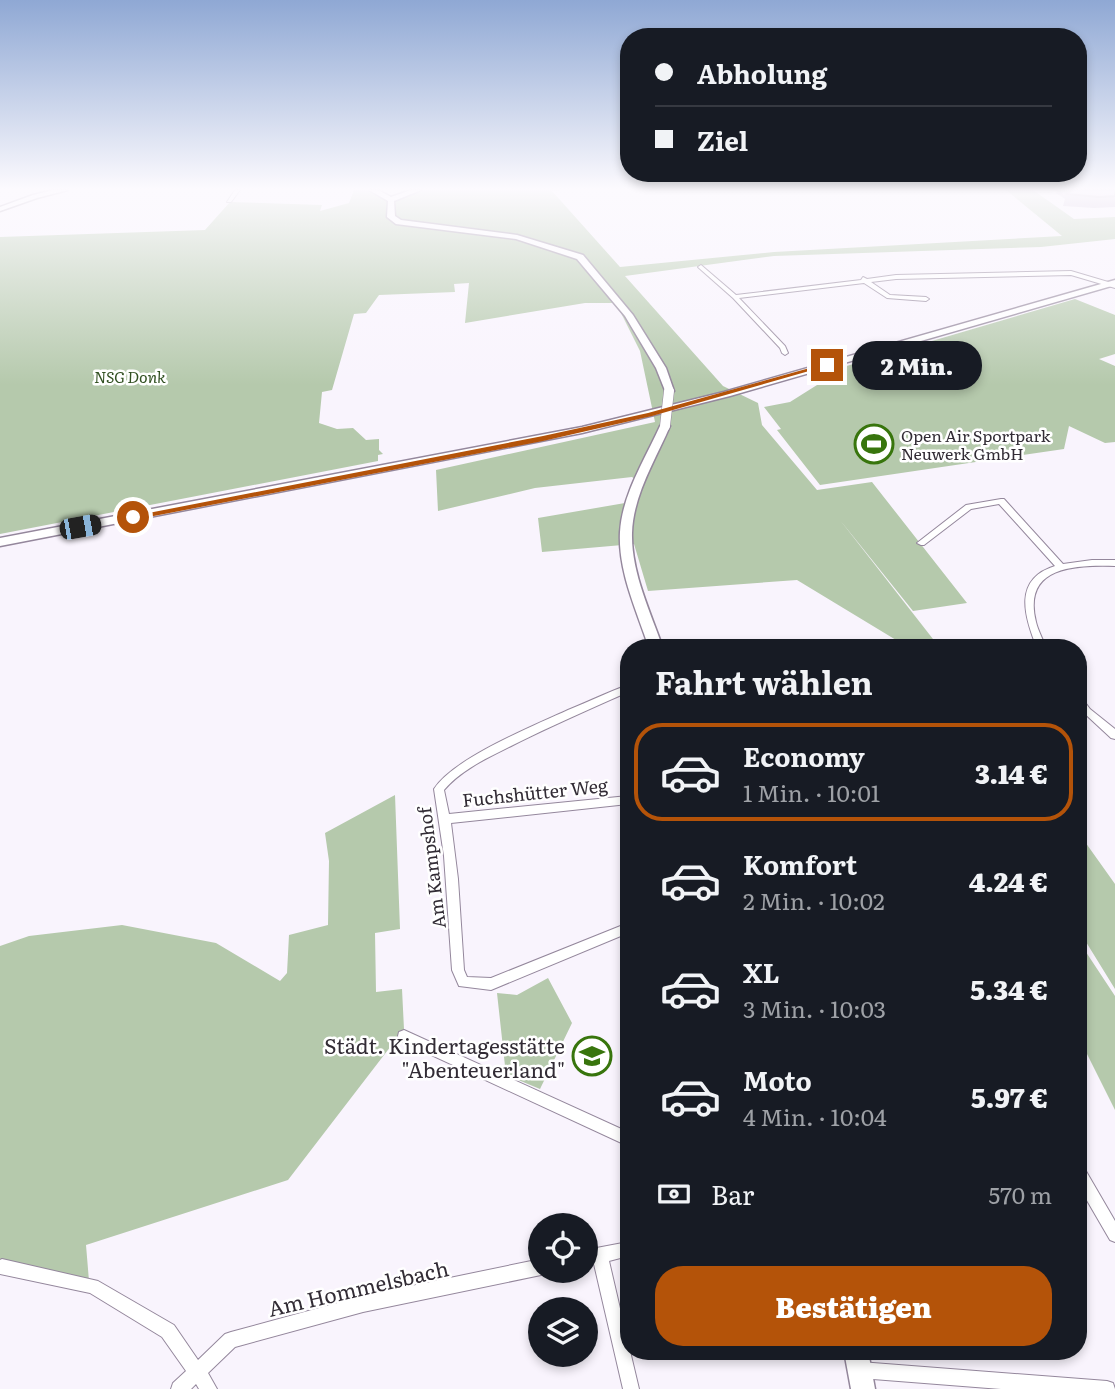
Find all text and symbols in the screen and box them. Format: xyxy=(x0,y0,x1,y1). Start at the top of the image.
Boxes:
text: Abholung xyxy=(697,53,827,92)
text: Ziel xyxy=(697,120,748,159)
callout: 2 Min. xyxy=(852,340,981,390)
text: 2 Min. xyxy=(881,348,953,382)
route end xyxy=(811,349,843,381)
park label: NSG Donk xyxy=(94,364,166,388)
sports icon: Open Air Sportpark Neuwerk GmbH xyxy=(853,423,895,465)
place label: Open Air Sportpark Neuwerk GmbH xyxy=(901,423,1051,465)
route start xyxy=(117,501,149,533)
car xyxy=(58,513,103,541)
text: Fahrt wählen xyxy=(655,657,873,705)
text: Economy xyxy=(743,736,865,775)
icon: car xyxy=(659,741,722,804)
text: 3.14 € xyxy=(975,753,1048,792)
street label: Fuchshütter Weg xyxy=(461,771,610,813)
text: 1 Min. · 10:01 xyxy=(743,775,880,809)
street label: Am Kampshof xyxy=(410,804,452,930)
text: Komfort xyxy=(743,844,857,883)
icon: car xyxy=(659,849,722,912)
text: 4.24 € xyxy=(969,861,1048,900)
text: 2 Min. · 10:02 xyxy=(743,883,885,917)
text: XL xyxy=(743,952,780,991)
icon: car xyxy=(659,957,722,1020)
text: 5.34 € xyxy=(970,969,1048,1008)
text: 3 Min. · 10:03 xyxy=(743,991,886,1025)
place label: Städt. Kindertagesstätte "Abenteuerland" xyxy=(324,1029,565,1084)
school or university icon: Städt. Kindertagesstätte "Abenteuerland" xyxy=(571,1035,613,1077)
text: Moto xyxy=(743,1060,812,1099)
icon: car xyxy=(659,1065,722,1128)
text: 5.97 € xyxy=(971,1077,1048,1116)
text: 4 Min. · 10:04 xyxy=(743,1099,887,1133)
text: Bar xyxy=(711,1174,754,1213)
icon: cash xyxy=(655,1175,693,1213)
text: 570 m xyxy=(989,1177,1052,1211)
map controls xyxy=(528,1213,598,1367)
button: locate xyxy=(528,1213,598,1283)
street label: Am Hommelsbach xyxy=(265,1251,451,1323)
button: Bestätigen xyxy=(655,1266,1052,1346)
button: layers xyxy=(528,1297,598,1367)

